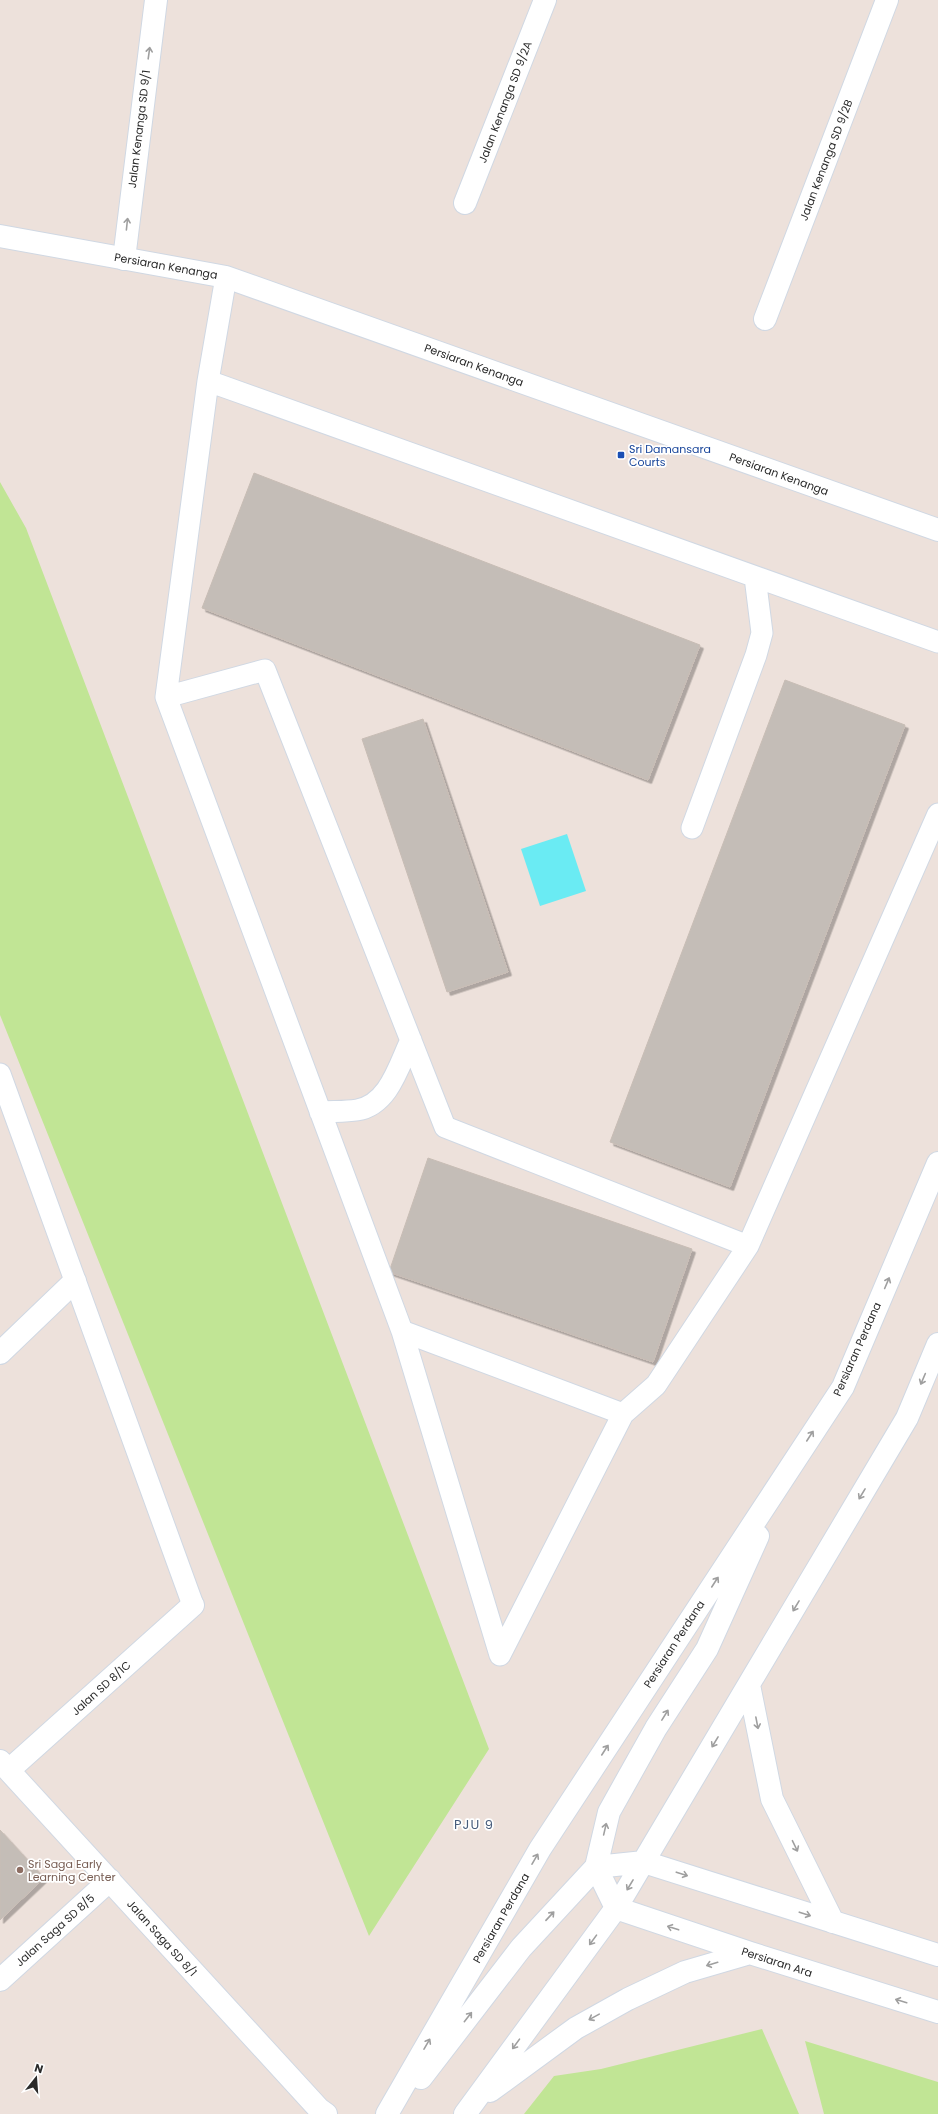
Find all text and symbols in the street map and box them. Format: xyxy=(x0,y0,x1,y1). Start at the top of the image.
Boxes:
street label: Jalan Kenanga SD 9/2A xyxy=(474,38,536,165)
one-way arrow xyxy=(145,47,153,60)
street label: Jalan Kenanga SD 9/1 xyxy=(124,69,154,189)
street label: Jalan Kenanga SD 9/2B xyxy=(796,97,857,223)
one-way arrow xyxy=(124,218,131,231)
street label: Persiaran Kenanga xyxy=(113,249,219,283)
street label: Persiaran Kenanga xyxy=(422,340,526,390)
place label: Sri Damansara Courts xyxy=(629,441,711,470)
street label: Persiaran Kenanga xyxy=(727,449,831,499)
marker: Sri Damansara Courts xyxy=(616,450,626,460)
one-way arrow xyxy=(884,1278,891,1290)
street label: Persiaran Perdana xyxy=(829,1299,885,1399)
one-way arrow xyxy=(919,1373,926,1385)
one-way arrow xyxy=(806,1431,814,1442)
one-way arrow xyxy=(857,1488,865,1500)
one-way arrow xyxy=(711,1577,719,1588)
street label: Persiaran Perdana xyxy=(640,1597,708,1691)
one-way arrow xyxy=(791,1600,799,1612)
street label: Jalan SD 8/1C xyxy=(68,1657,134,1719)
one-way arrow xyxy=(661,1709,669,1720)
one-way arrow xyxy=(753,1716,761,1729)
one-way arrow xyxy=(710,1736,718,1748)
one-way arrow xyxy=(601,1745,609,1756)
district label: PJU 9 xyxy=(454,1815,494,1834)
one-way arrow xyxy=(601,1823,609,1836)
one-way arrow xyxy=(792,1840,799,1852)
one-way arrow xyxy=(531,1853,539,1865)
place label: Sri Saga Early Learning Center xyxy=(28,1856,116,1885)
marker: Sri Saga Early Learning Center xyxy=(15,1865,25,1875)
street label: Persiaran Perdana xyxy=(469,1870,533,1966)
one-way arrow xyxy=(675,1871,688,1878)
one-way arrow xyxy=(626,1879,634,1891)
street label: Jalan Saga SD 8/5 xyxy=(12,1890,98,1970)
street label: Jalan Saga SD 8/1 xyxy=(123,1896,201,1980)
one-way arrow xyxy=(545,1911,555,1921)
one-way arrow xyxy=(799,1911,812,1918)
one-way arrow xyxy=(667,1923,679,1931)
one-way arrow xyxy=(589,1934,597,1945)
street label: Persiaran Ara xyxy=(740,1943,814,1981)
one-way arrow xyxy=(706,1961,719,1968)
one-way arrow xyxy=(894,1997,907,2004)
one-way arrow xyxy=(464,2011,472,2022)
one-way arrow xyxy=(588,2014,600,2022)
one-way arrow xyxy=(424,2038,432,2050)
one-way arrow xyxy=(512,2039,520,2050)
north arrow xyxy=(16,2058,56,2098)
text: N xyxy=(33,2060,45,2077)

